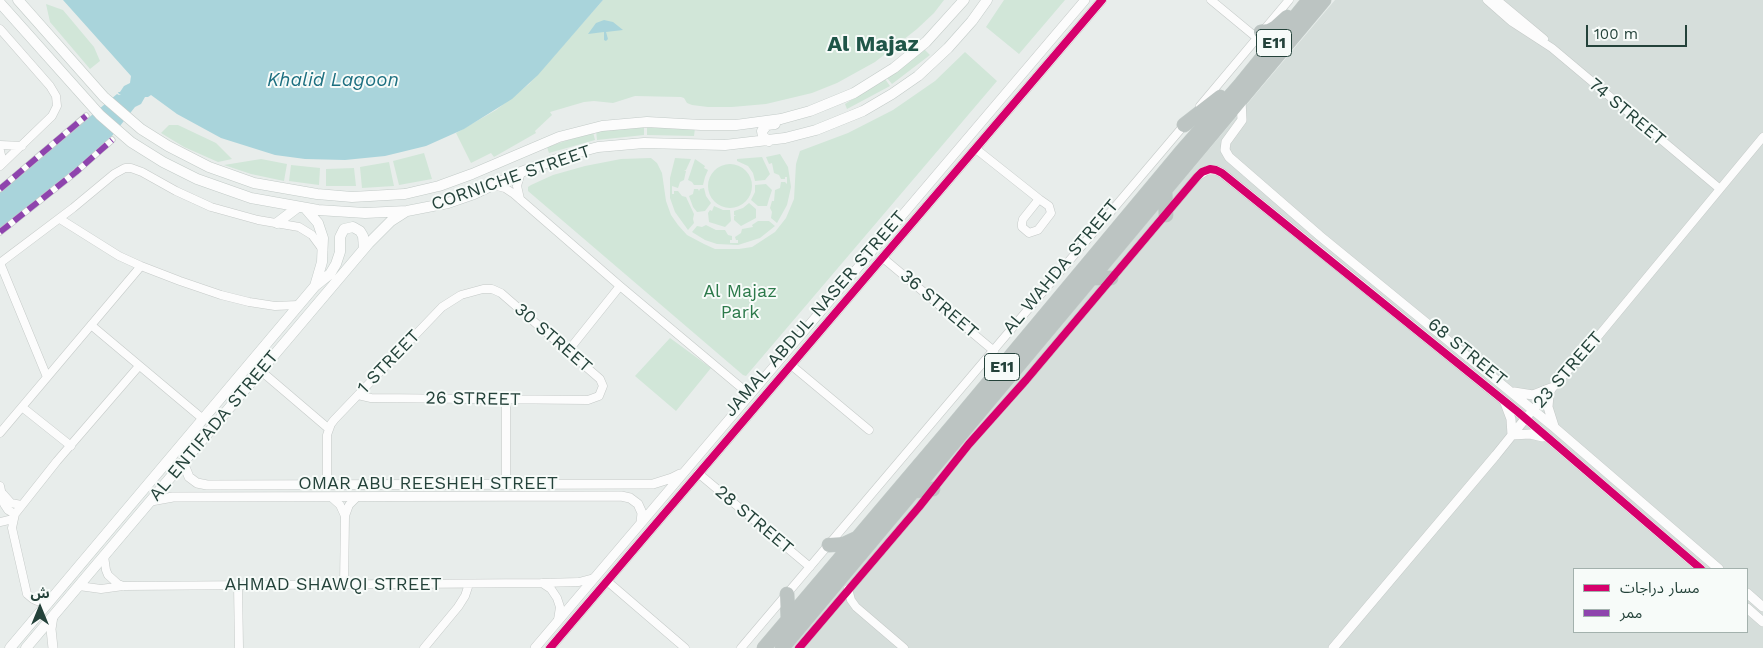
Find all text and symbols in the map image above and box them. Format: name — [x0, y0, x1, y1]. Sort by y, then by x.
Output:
scale bar — [1588, 15, 1689, 47]
text: 100 m — [1594, 25, 1638, 43]
road number: E11 — [1256, 29, 1292, 56]
district label: Al Majaz — [827, 32, 919, 58]
water label: Khalid Lagoon — [267, 69, 399, 91]
street label: 74 STREET — [1584, 74, 1670, 150]
street label: CORNICHE STREET — [428, 141, 594, 215]
street label: AL WAHDA STREET — [998, 195, 1124, 339]
street label: JAMAL ABDUL NASER STREET — [720, 207, 910, 421]
street label: 36 STREET — [896, 265, 982, 343]
park label: Al Majaz Park — [703, 281, 777, 324]
street label: 30 STREET — [510, 299, 596, 377]
street label: 68 STREET — [1423, 313, 1511, 391]
street label: 1 STREET — [353, 325, 425, 399]
street label: 23 STREET — [1529, 327, 1607, 413]
street label: AL ENTIFADA STREET — [145, 346, 283, 506]
road number: E11 — [984, 354, 1020, 381]
street label: 26 STREET — [425, 387, 521, 411]
street label: OMAR ABU REESHEH STREET — [298, 473, 558, 495]
street label: 28 STREET — [711, 481, 797, 559]
legend — [1573, 568, 1748, 633]
street label: AHMAD SHAWQI STREET — [224, 574, 442, 596]
text: مسار دراجات — [1620, 579, 1700, 597]
north arrow — [15, 583, 65, 633]
text: ش — [30, 585, 50, 601]
text: ممر — [1620, 604, 1643, 622]

